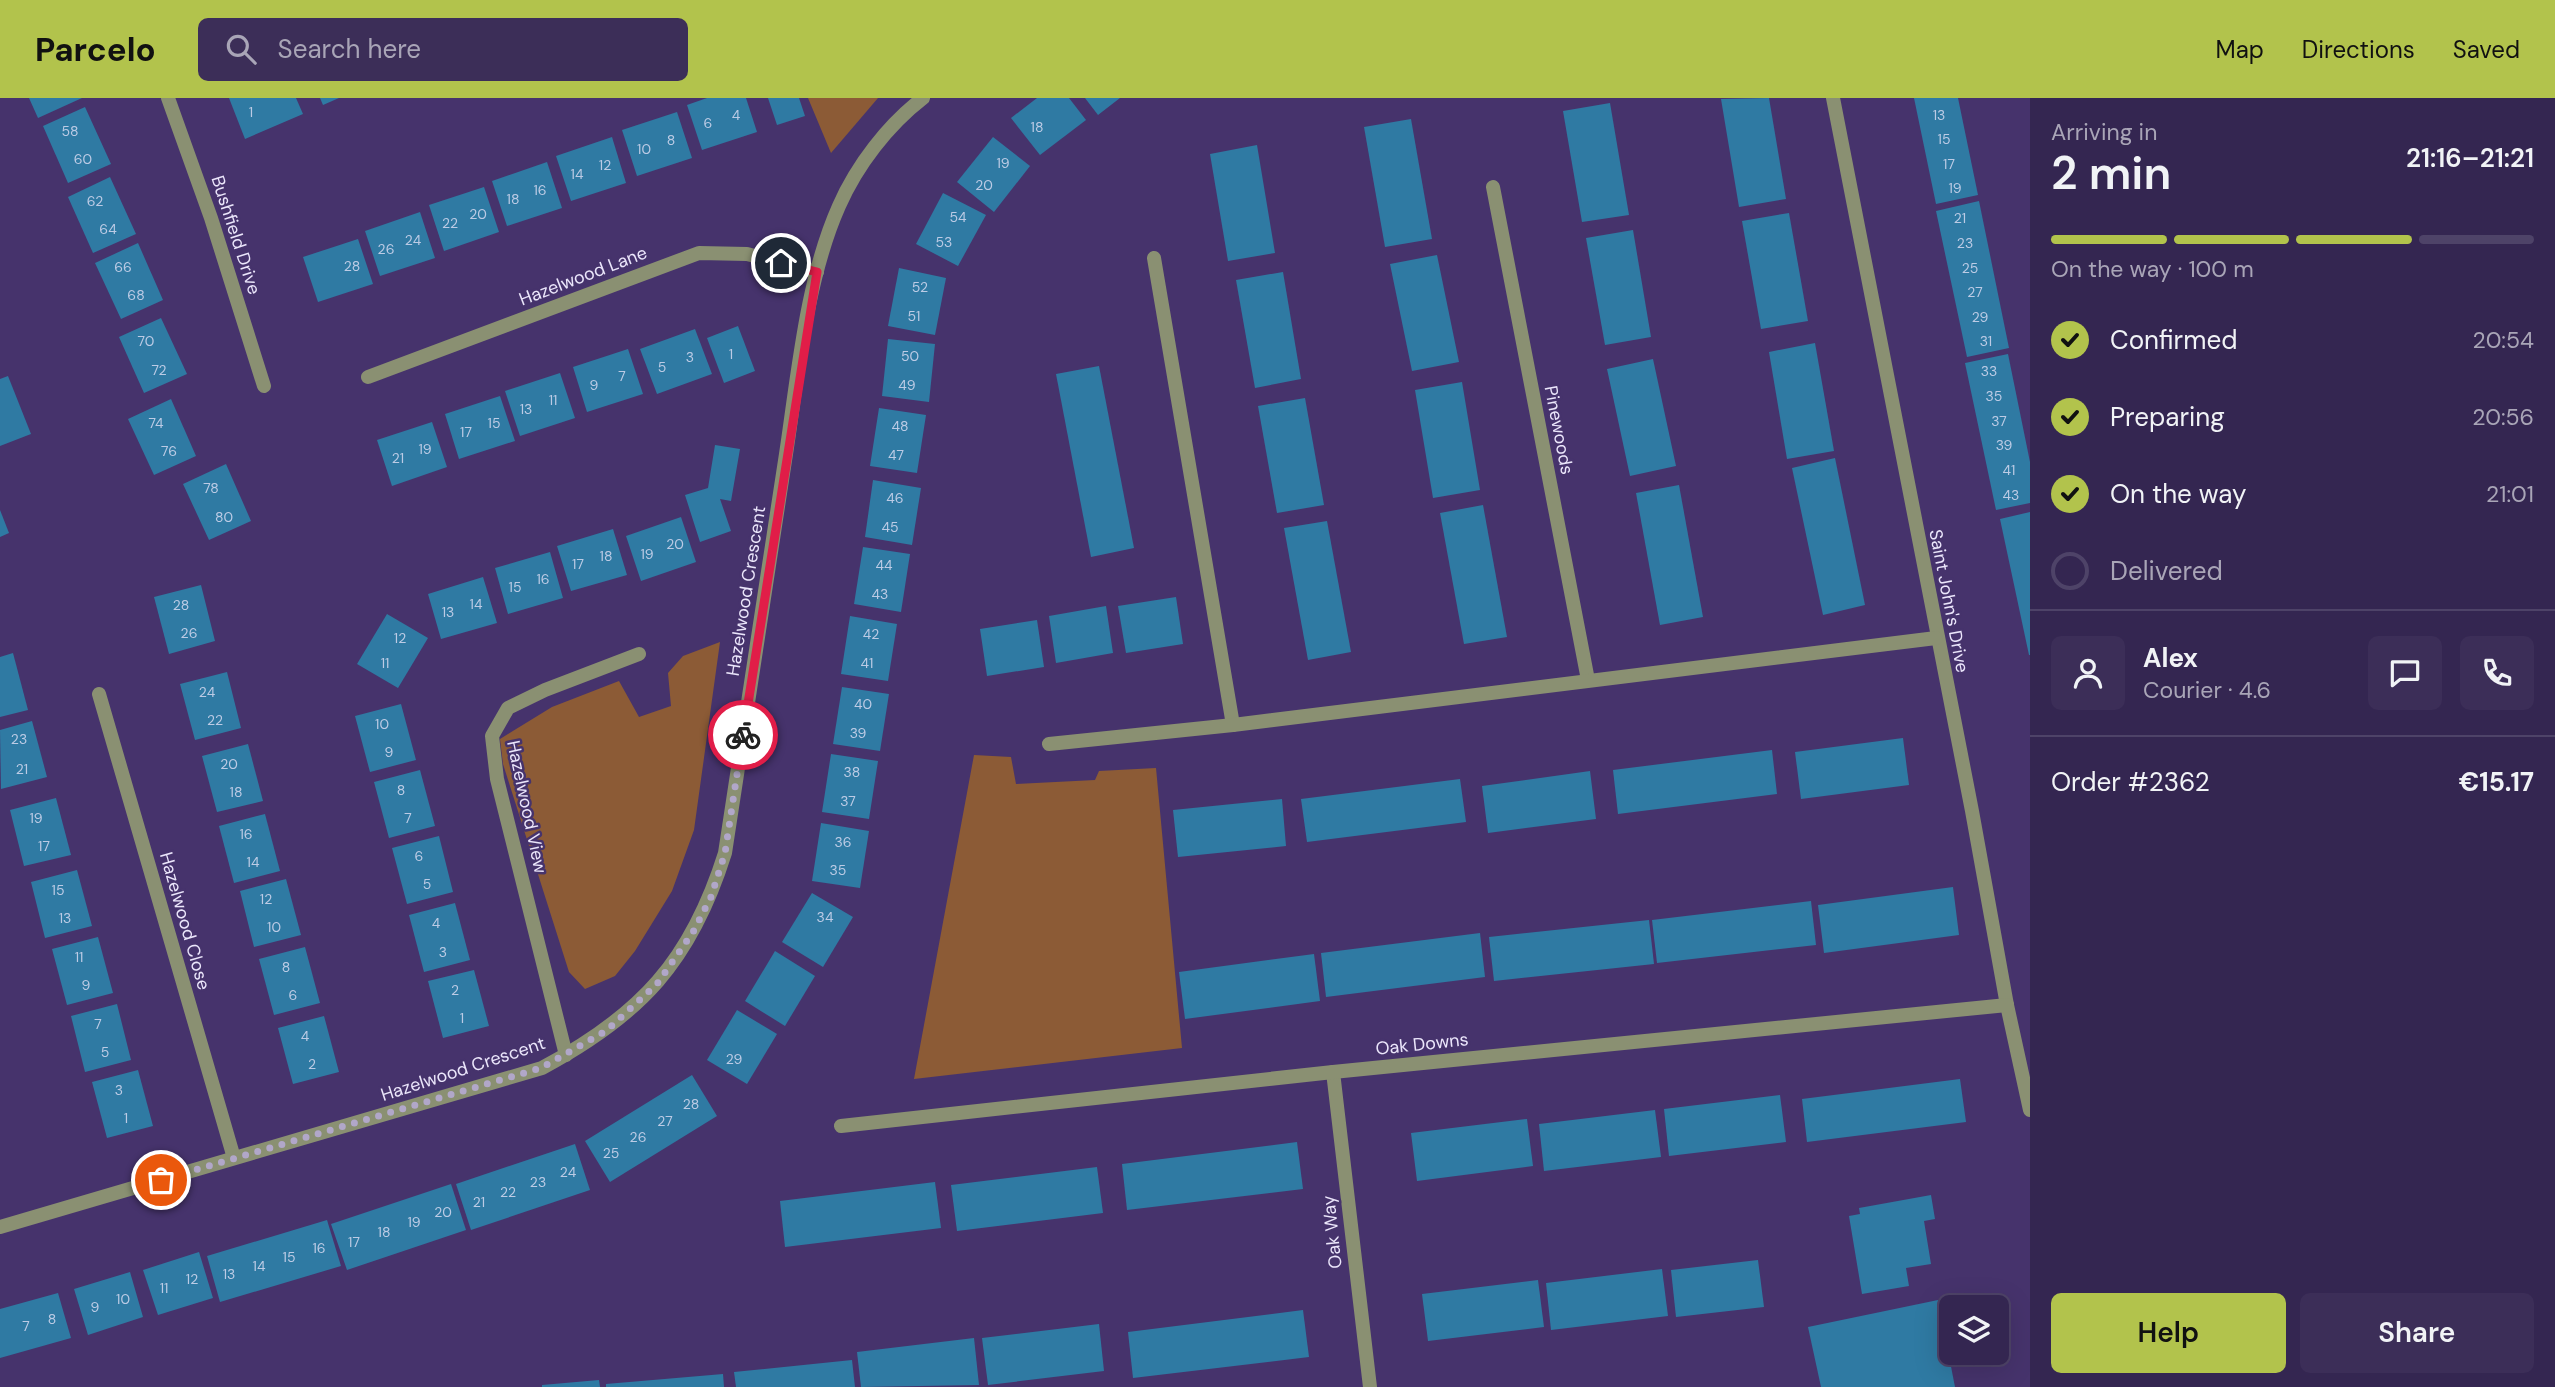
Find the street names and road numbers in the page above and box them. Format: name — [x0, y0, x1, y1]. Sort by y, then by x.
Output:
street label: Bushfield Drive — [205, 173, 267, 297]
street label: Hazelwood Lane — [516, 241, 650, 311]
street label: Pinewoods — [1539, 384, 1579, 476]
street label: Hazelwood Crescent — [721, 504, 771, 678]
street label: Saint John's Drive — [1923, 527, 1975, 675]
street label: Hazelwood View — [501, 738, 553, 876]
street label: Hazelwood Close — [154, 849, 216, 993]
street label: Oak Downs — [1374, 1027, 1470, 1061]
street label: Hazelwood Crescent — [378, 1031, 548, 1107]
street label: Oak Way — [1316, 1194, 1348, 1270]

